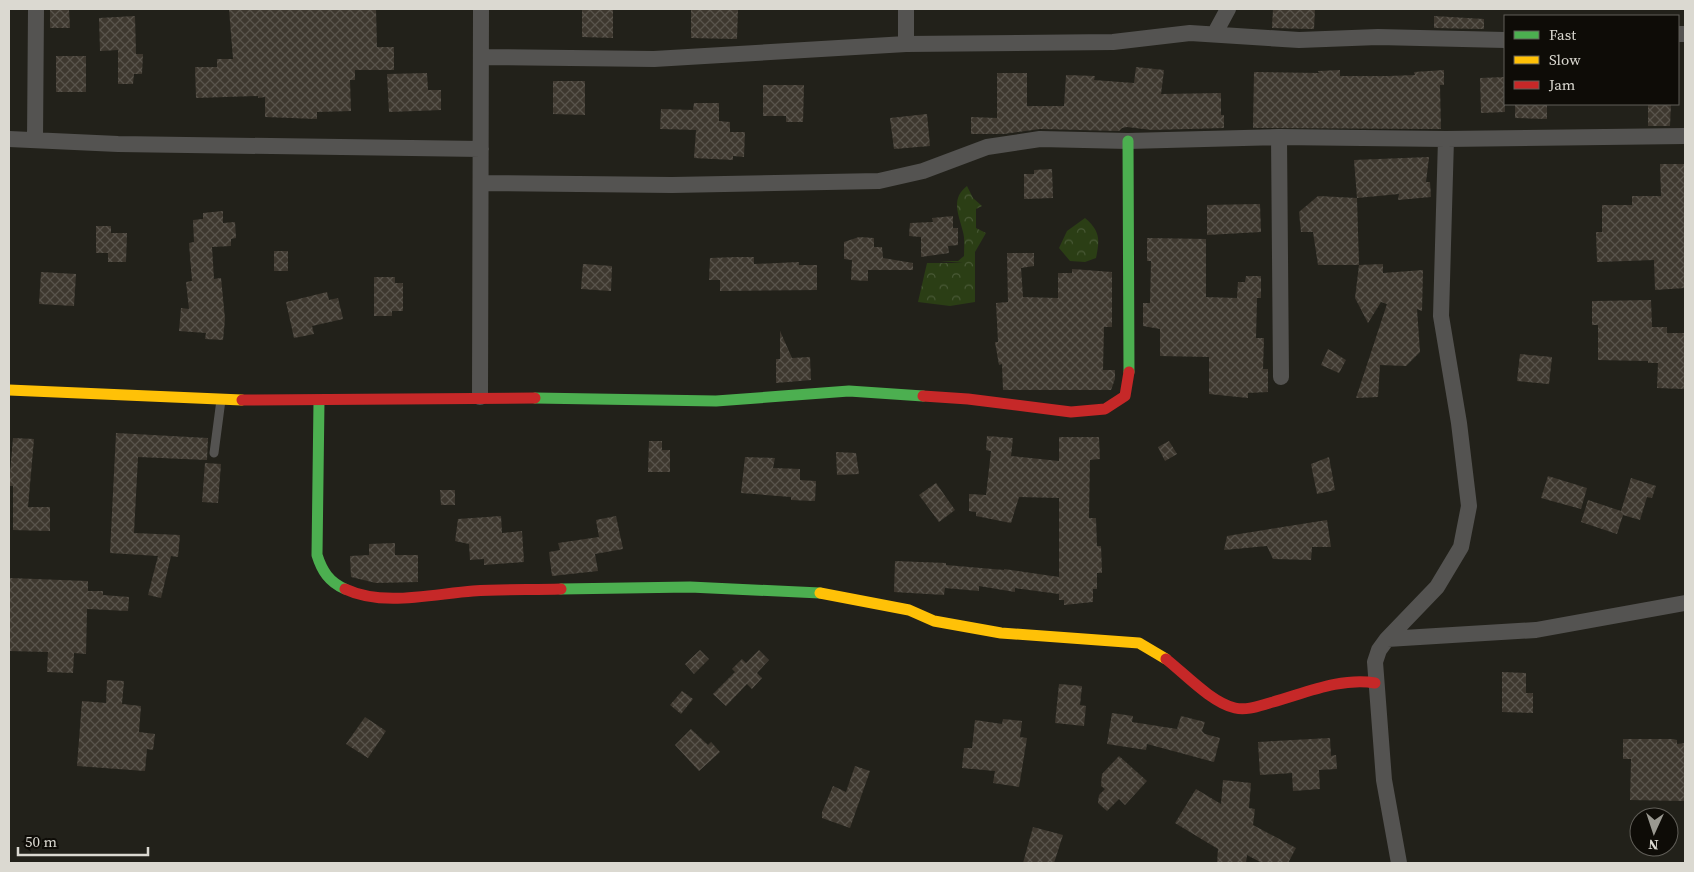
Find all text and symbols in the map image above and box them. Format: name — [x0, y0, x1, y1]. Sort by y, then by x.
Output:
legend — [1504, 15, 1679, 105]
text: Fast — [1549, 24, 1576, 45]
text: Slow — [1549, 49, 1581, 70]
text: Jam — [1548, 74, 1576, 95]
north arrow — [1629, 807, 1679, 857]
scale bar — [18, 824, 148, 856]
text: 50 m — [25, 831, 57, 852]
text: N — [1648, 835, 1659, 855]

